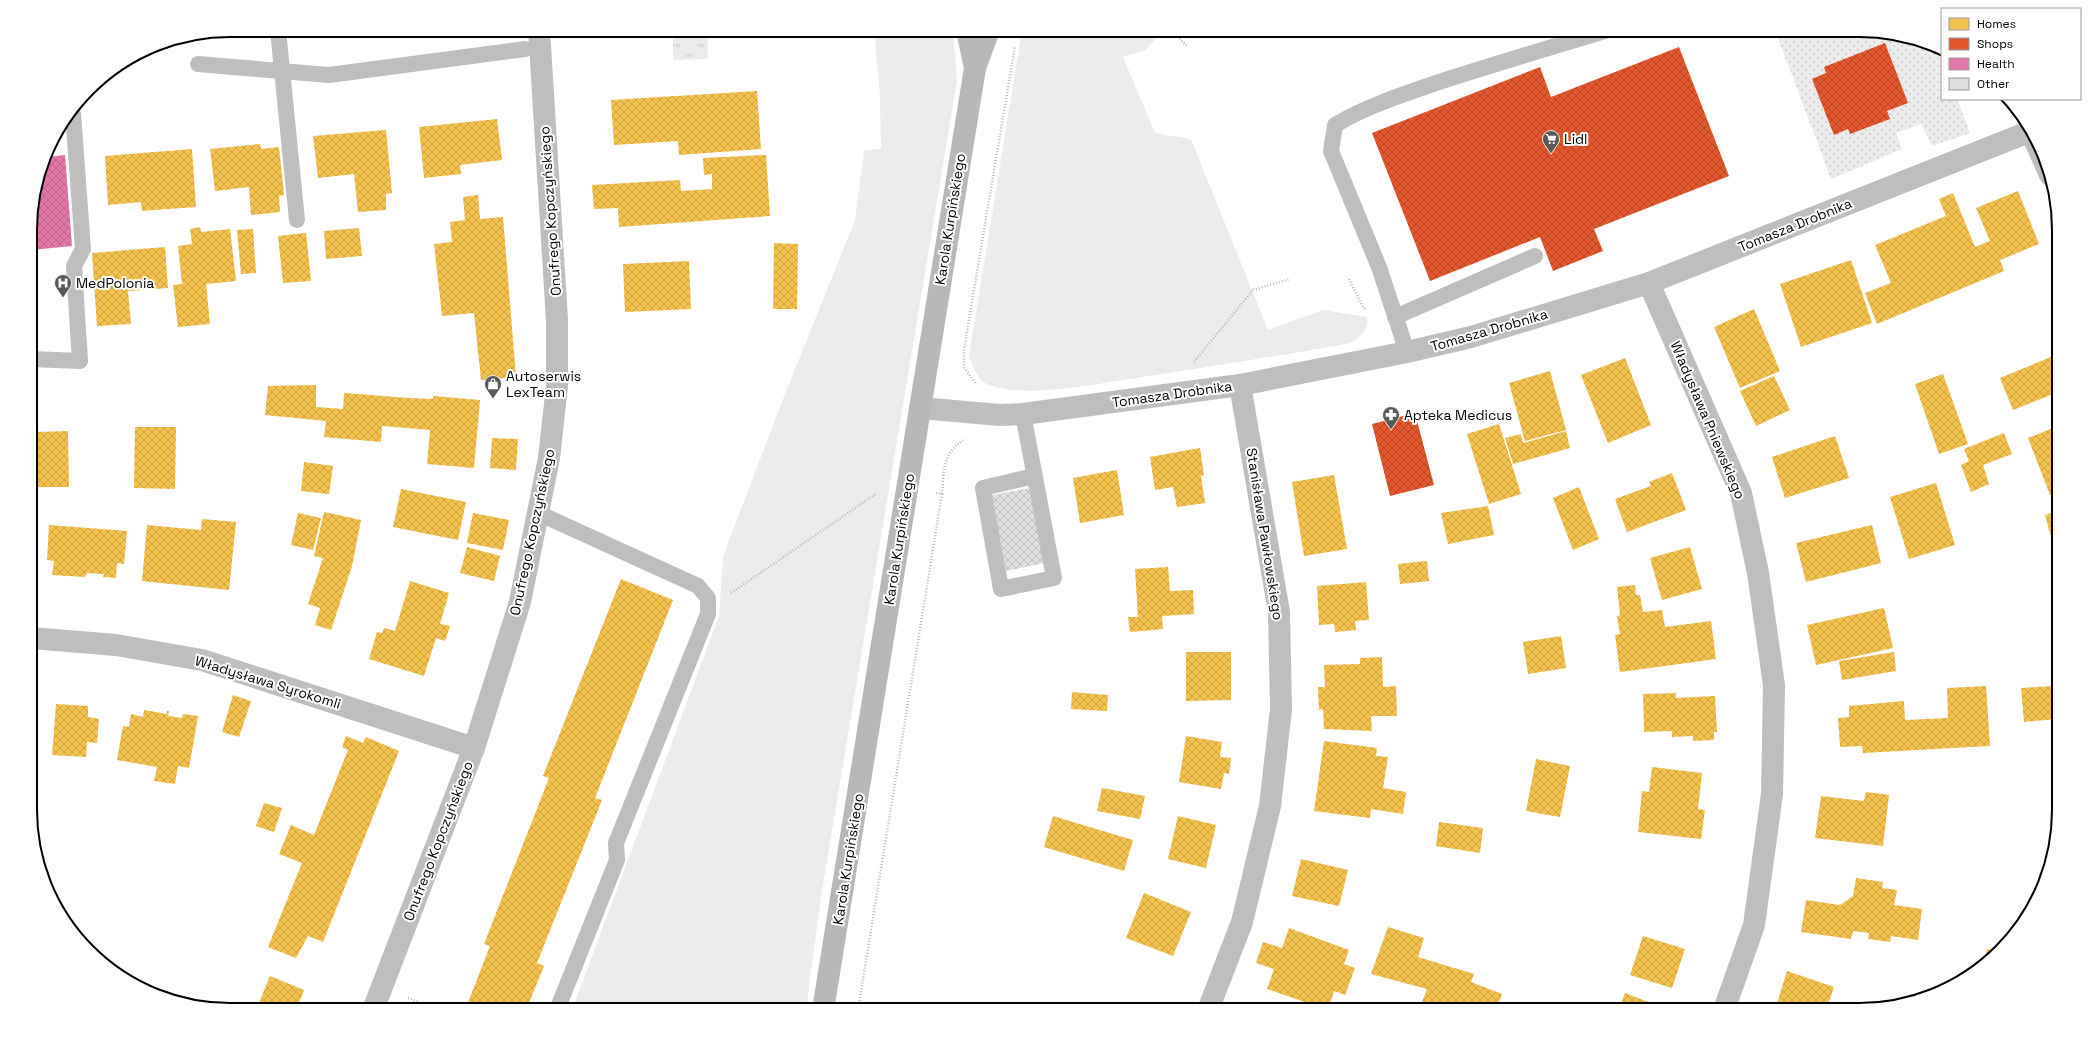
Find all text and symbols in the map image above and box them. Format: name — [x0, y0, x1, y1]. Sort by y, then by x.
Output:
legend — [1941, 8, 2081, 100]
text: Homes — [1977, 16, 2016, 32]
text: Shops — [1977, 36, 2013, 52]
text: Health — [1977, 56, 2015, 72]
text: Other — [1977, 76, 2010, 92]
street label: Onufrego Kopczyńskiego — [535, 126, 565, 296]
supermarket icon: Lidl — [1541, 129, 1561, 154]
place label: Lidl — [1564, 130, 1588, 148]
street label: Karola Kurpińskiego — [931, 152, 969, 286]
street label: Tomasza Drobnika — [1735, 194, 1855, 256]
hospital icon: MedPolonia — [53, 273, 73, 298]
place label: MedPolonia — [76, 274, 154, 292]
street label: Tomasza Drobnika — [1428, 305, 1550, 355]
street label: Władysława Pniewskiego — [1667, 338, 1749, 502]
place label: Autoserwis LexTeam — [506, 367, 581, 401]
shop icon: Autoserwis LexTeam — [483, 374, 503, 399]
street label: Tomasza Drobnika — [1111, 377, 1233, 411]
pharmacy icon: Apteka Medicus — [1381, 405, 1401, 430]
place label: Apteka Medicus — [1404, 406, 1512, 424]
street label: Stanisława Pawłowskiego — [1242, 446, 1288, 622]
street label: Onufrego Kopczyńskiego — [506, 447, 558, 617]
street label: Karola Kurpińskiego — [880, 472, 918, 606]
street label: Władysława Syrokomli — [193, 651, 343, 713]
street label: Onufrego Kopczyńskiego — [399, 758, 477, 924]
street label: Karola Kurpińskiego — [829, 792, 867, 926]

